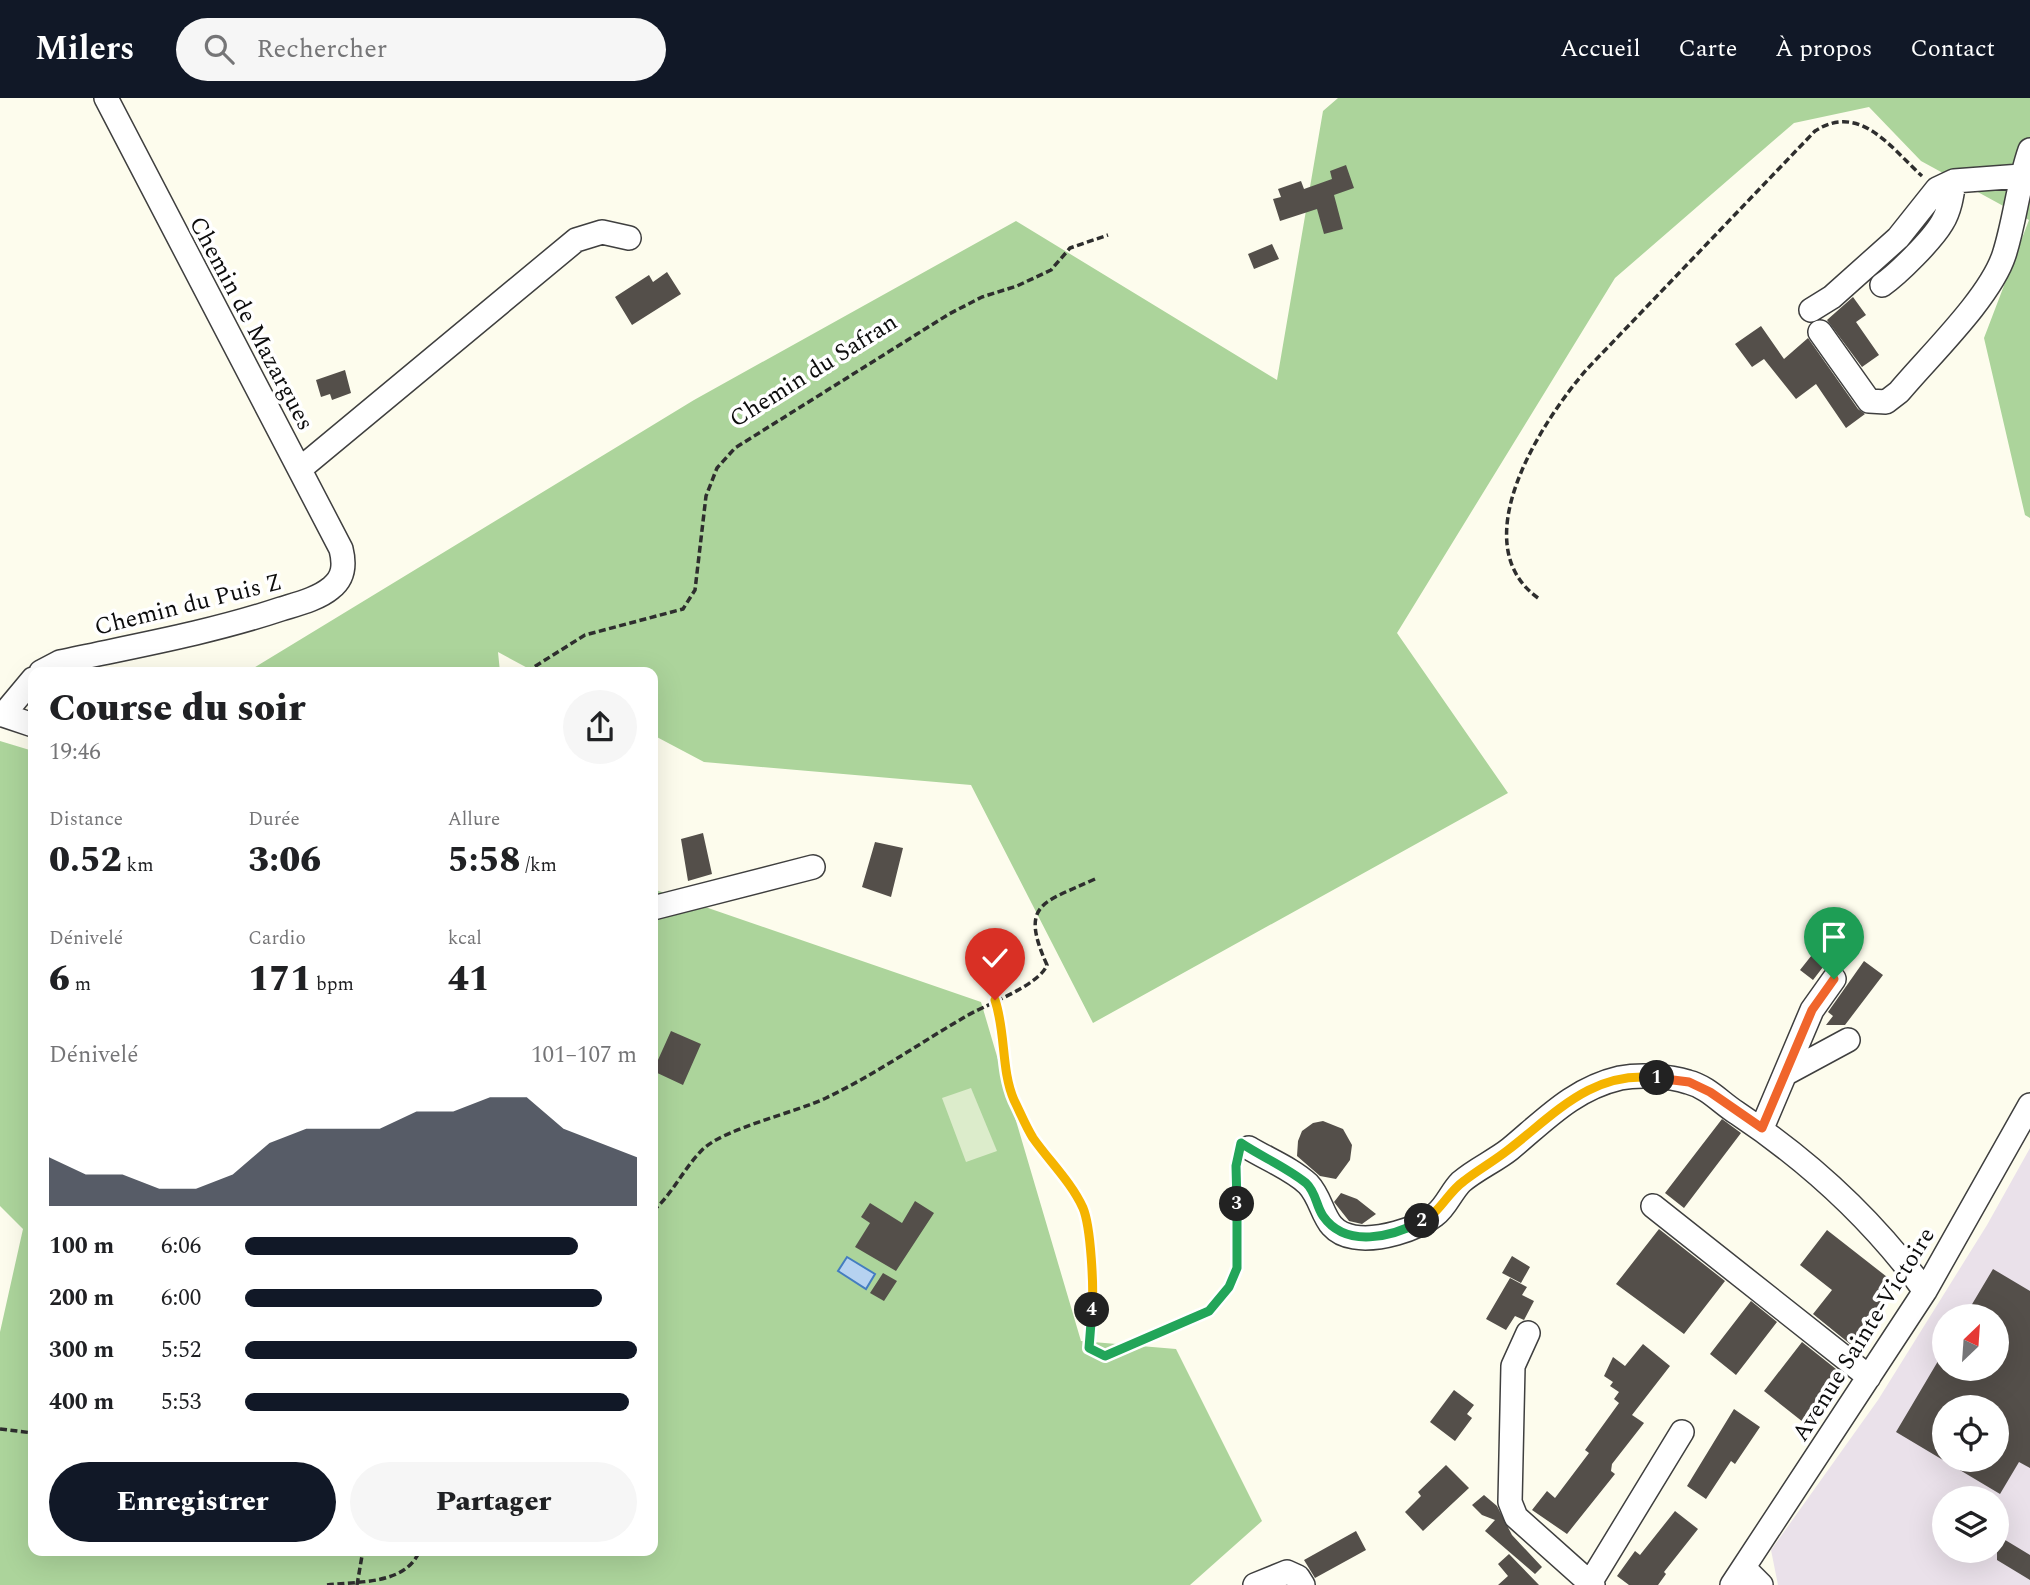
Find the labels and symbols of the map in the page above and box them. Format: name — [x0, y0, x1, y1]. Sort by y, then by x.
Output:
street label: Chemin de Mazargues — [179, 210, 323, 437]
street label: Chemin du Safran — [722, 305, 905, 437]
street label: Chemin du Puis Z — [91, 564, 286, 646]
pin — [1804, 907, 1864, 979]
pin — [965, 928, 1025, 1000]
pin: 1 — [1640, 1060, 1674, 1096]
pin: 3 — [1220, 1186, 1254, 1222]
pin: 2 — [1404, 1204, 1440, 1238]
street label: Avenue Sainte-Victoire — [1783, 1220, 1945, 1449]
pin: 4 — [1074, 1292, 1110, 1328]
north arrow — [1932, 1304, 2009, 1381]

